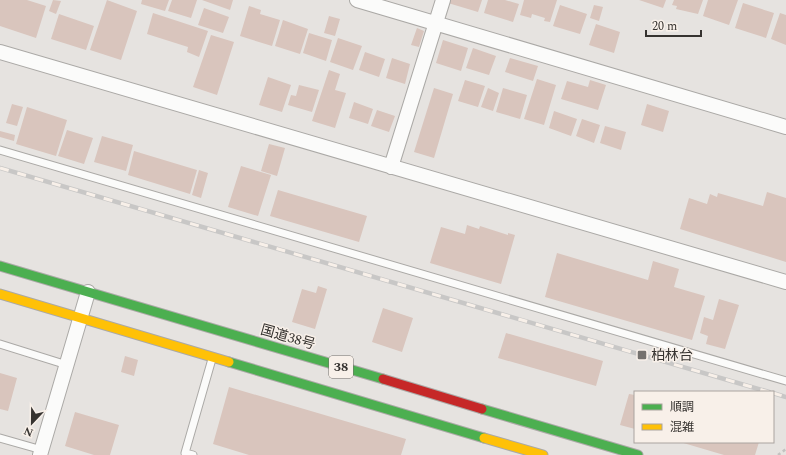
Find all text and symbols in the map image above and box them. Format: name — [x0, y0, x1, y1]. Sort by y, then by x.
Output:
scale bar — [646, 12, 701, 38]
text: 20 m — [652, 17, 677, 36]
street label: 国道38号 — [258, 319, 318, 355]
place label: 柏林台 — [651, 345, 693, 366]
marker: 柏林台 — [636, 349, 648, 361]
road number: 38 — [329, 356, 353, 378]
legend — [634, 391, 774, 443]
text: 順調 — [670, 398, 694, 417]
north arrow — [12, 403, 52, 443]
text: 混雑 — [670, 418, 694, 437]
text: N — [21, 422, 36, 441]

